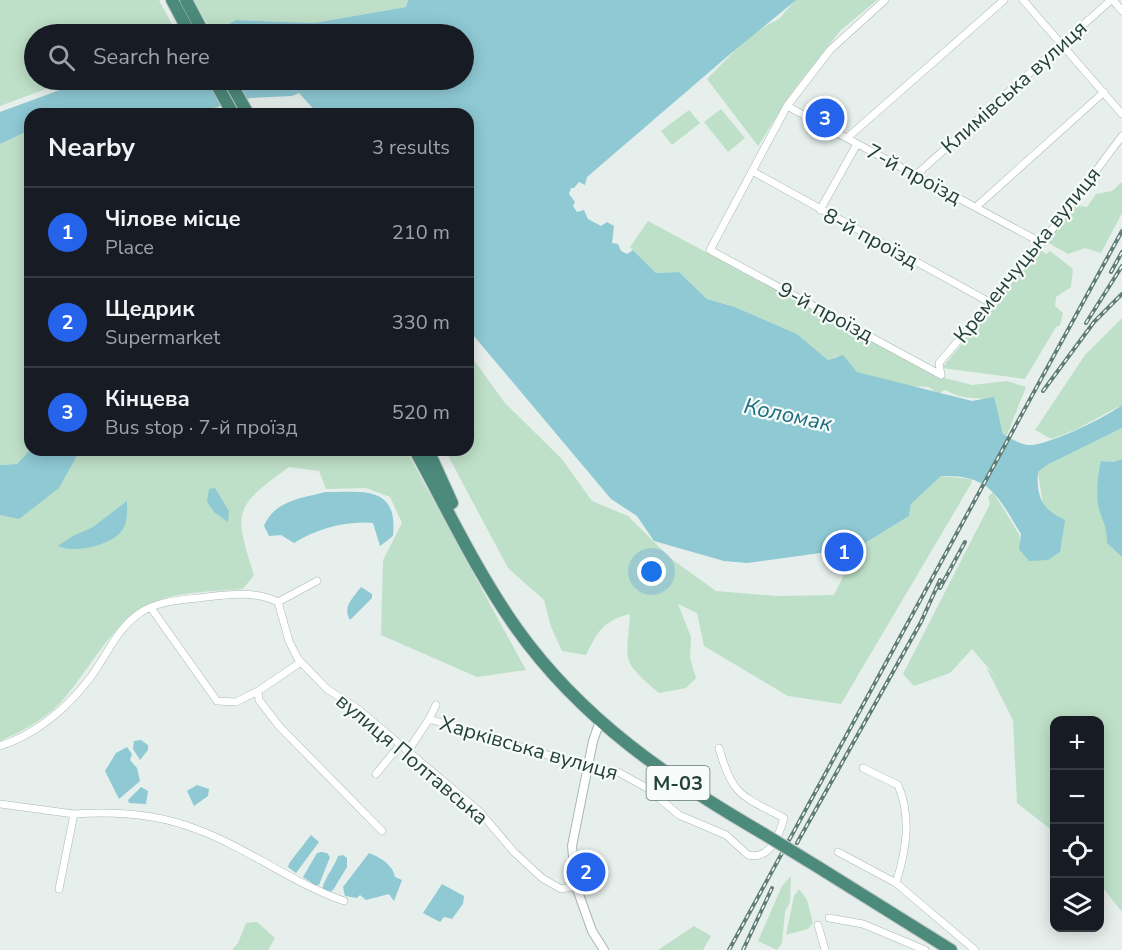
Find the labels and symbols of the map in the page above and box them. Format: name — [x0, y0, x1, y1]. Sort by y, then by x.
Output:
street label: Климівська вулиця — [935, 14, 1093, 160]
pin: 3 — [806, 96, 844, 140]
street label: 7-й проїзд — [862, 137, 966, 211]
street label: Кременчуцька вулиця — [947, 161, 1107, 349]
street label: 8-й проїзд — [819, 201, 923, 275]
street label: 9-й проїзд — [774, 275, 878, 349]
water label: Коломак — [741, 391, 835, 439]
pin: 1 — [824, 530, 864, 574]
your location — [637, 557, 666, 586]
street label: вулиця Полтавська — [330, 687, 494, 831]
street label: Харківська вулиця — [437, 709, 621, 787]
road number: М-03 — [646, 766, 710, 800]
pin: 2 — [566, 850, 606, 894]

